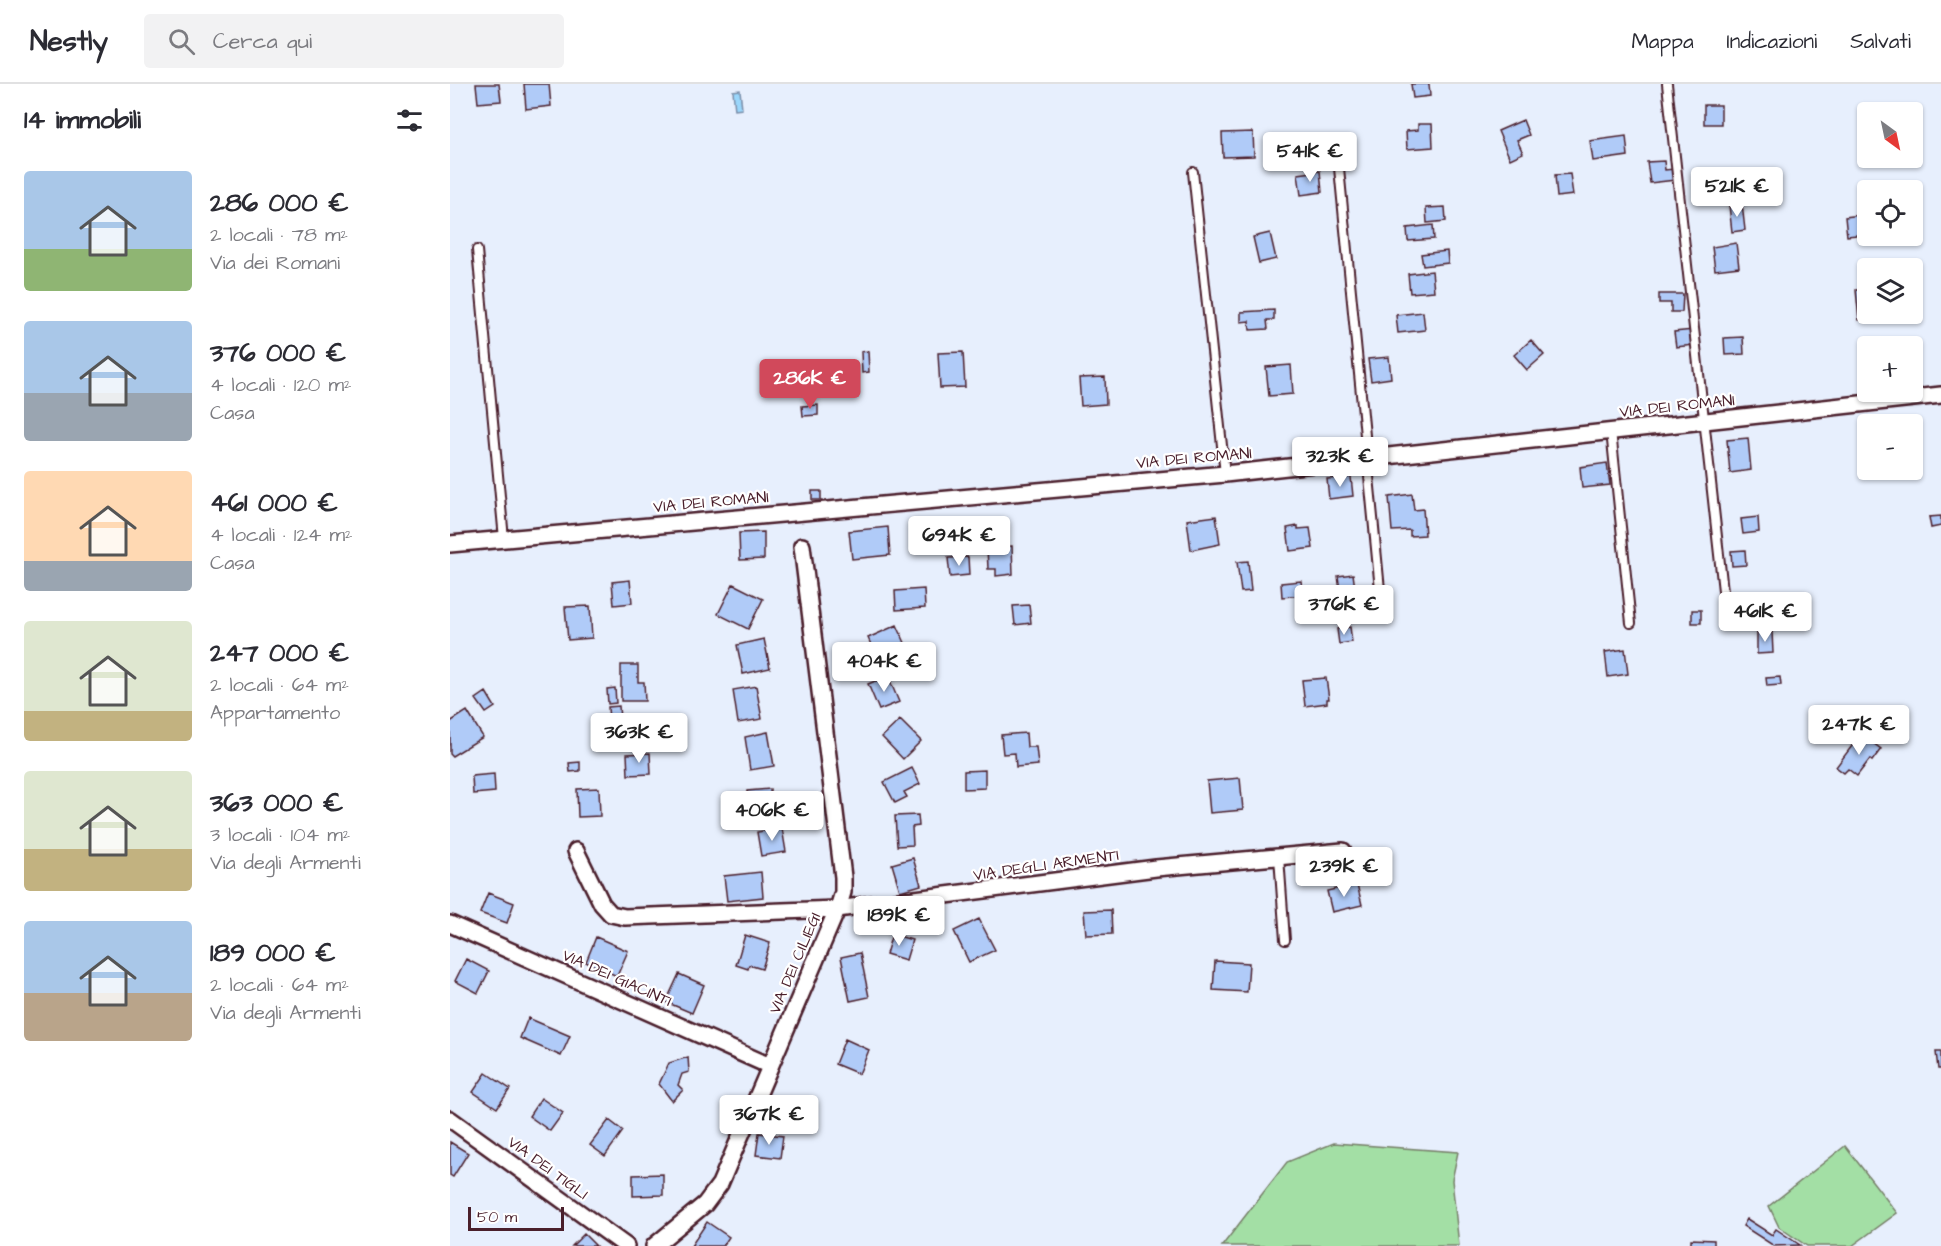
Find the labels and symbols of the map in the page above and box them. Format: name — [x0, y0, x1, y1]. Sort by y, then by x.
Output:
north arrow — [1857, 102, 1923, 168]
pin: 541K € — [1261, 132, 1359, 183]
pin: 521K € — [1688, 167, 1786, 218]
pin: 286K € — [761, 359, 859, 410]
street label: VIA DEI ROMANI — [1618, 389, 1736, 423]
pin: 323K € — [1291, 437, 1389, 488]
street label: VIA DEI ROMANI — [1135, 442, 1253, 474]
street label: VIA DEI ROMANI — [652, 486, 770, 518]
pin: 694K € — [910, 516, 1008, 567]
pin: 376K € — [1295, 585, 1393, 636]
pin: 461K € — [1716, 592, 1814, 643]
pin: 404K € — [835, 642, 933, 693]
pin: 247K € — [1810, 705, 1908, 756]
pin: 363K € — [590, 713, 688, 764]
pin: 406K € — [723, 791, 821, 842]
street label: VIA DEGLI ARMENTI — [972, 844, 1120, 886]
pin: 239K € — [1295, 847, 1393, 898]
pin: 189K € — [850, 896, 948, 947]
street label: VIA DEI CILIEGI — [764, 909, 826, 1017]
street label: VIA DEI GIACINTI — [559, 944, 675, 1012]
pin: 367K € — [720, 1095, 818, 1146]
street label: VIA DEI TIGLI — [503, 1131, 593, 1205]
scale bar — [468, 1204, 564, 1232]

